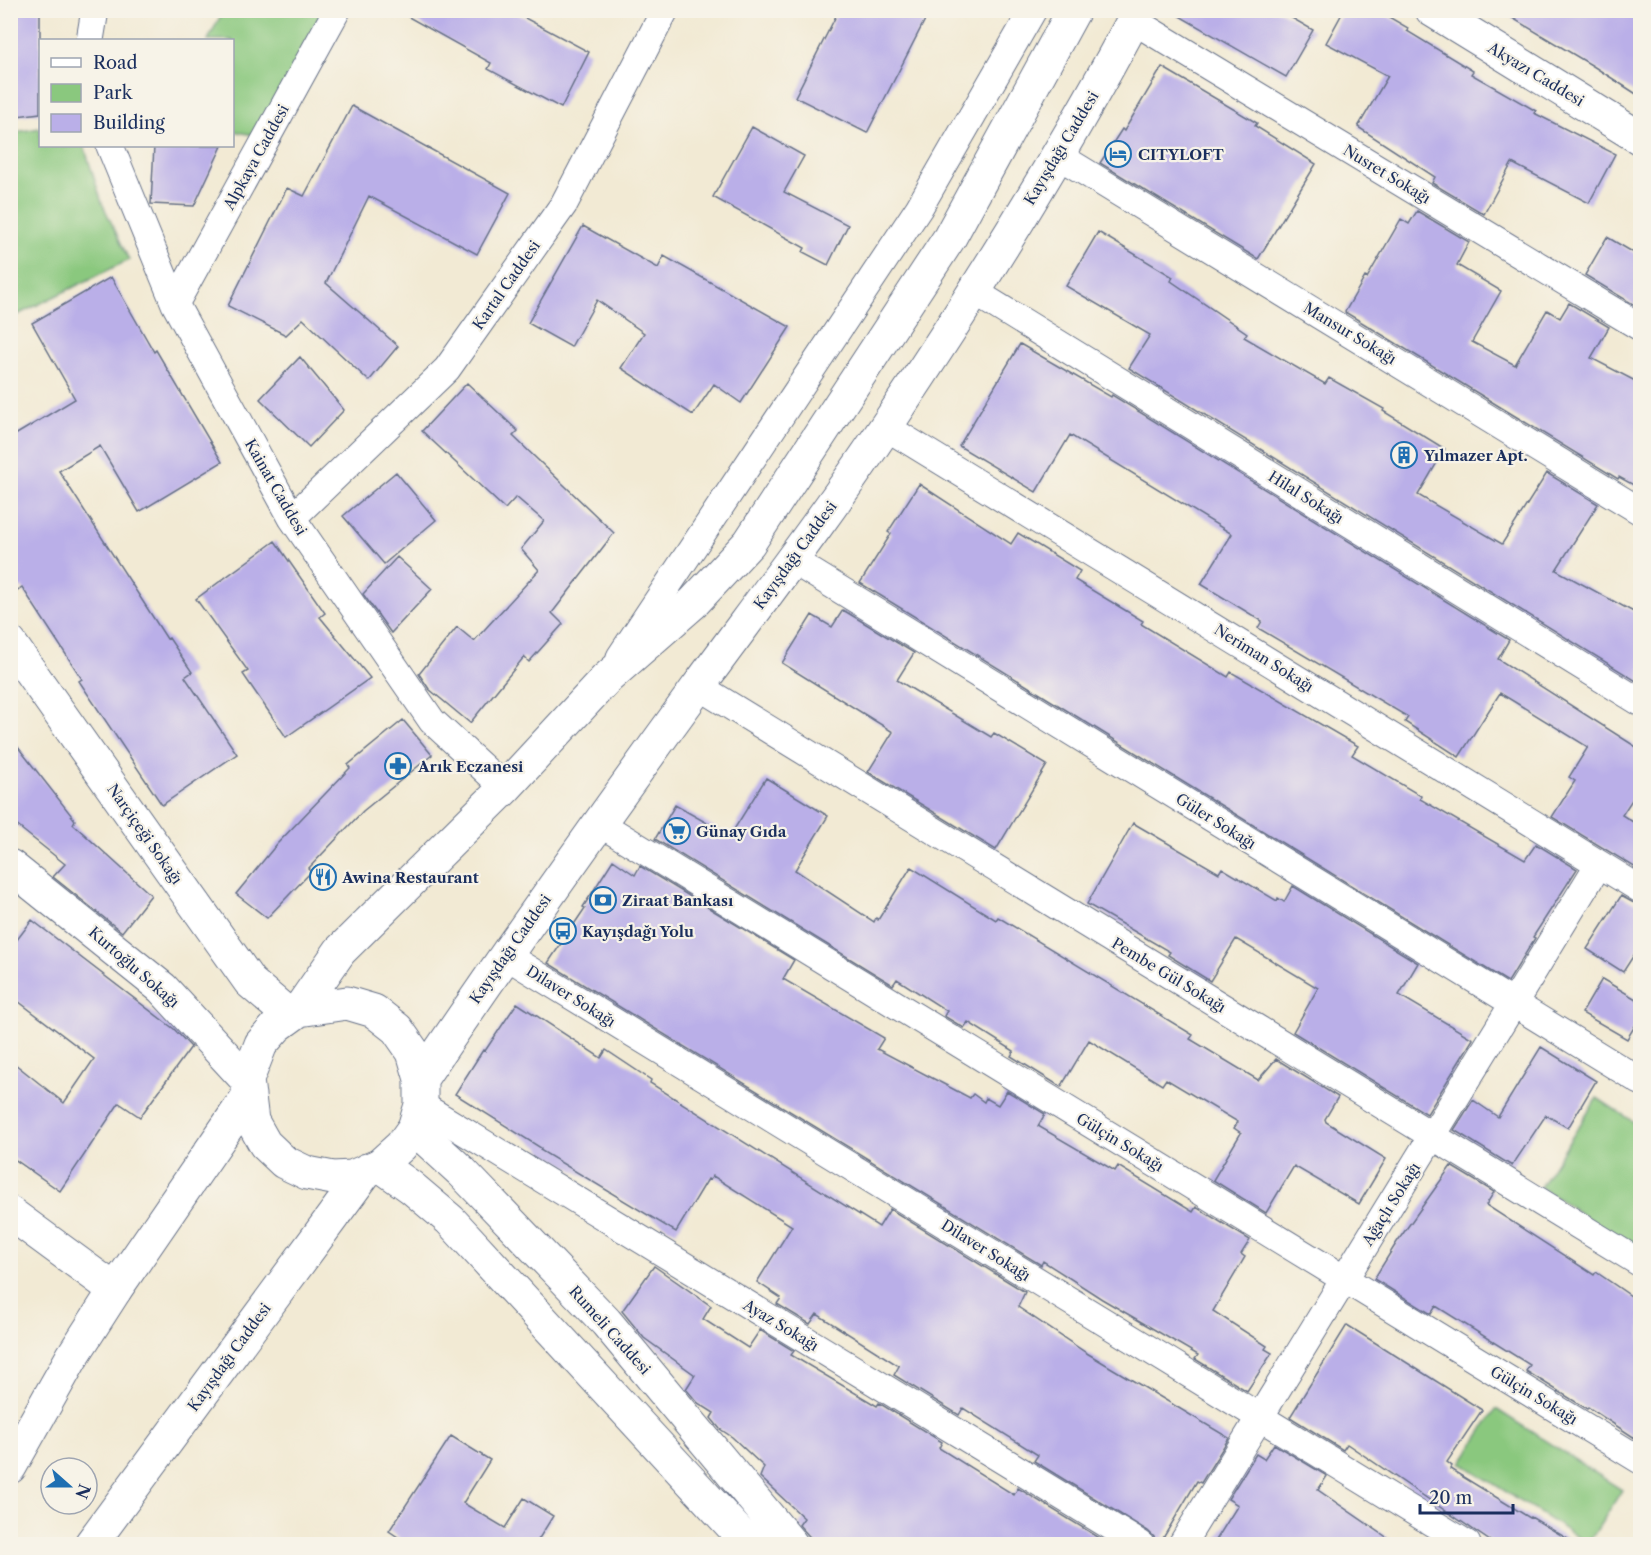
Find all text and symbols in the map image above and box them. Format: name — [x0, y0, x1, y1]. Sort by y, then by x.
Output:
street label: Akyazı Caddesi — [1484, 37, 1588, 110]
legend — [39, 39, 234, 147]
text: Road — [93, 52, 138, 74]
text: Park — [93, 82, 134, 104]
street label: Kayışdağı Caddesi — [1020, 87, 1103, 208]
street label: Alpkaya Caddesi — [219, 101, 293, 214]
text: Building — [93, 112, 165, 134]
hotel icon: CITYLOFT — [1103, 139, 1133, 169]
street label: Nusret Sokağı — [1340, 141, 1434, 208]
place label: CITYLOFT — [1138, 145, 1224, 164]
street label: Kartal Caddesi — [468, 236, 544, 333]
street label: Mansur Sokağı — [1300, 298, 1400, 368]
street label: Kainat Caddesi — [241, 435, 311, 539]
building icon: Yılmazer Apt. — [1389, 440, 1419, 470]
place label: Yılmazer Apt. — [1423, 446, 1528, 465]
street label: Hilal Sokağı — [1265, 466, 1347, 528]
street label: Kayışdağı Caddesi — [749, 497, 841, 613]
street label: Neriman Sokağı — [1211, 620, 1317, 696]
pharmacy icon: Arık Eczanesi — [383, 751, 413, 781]
place label: Arık Eczanesi — [417, 757, 524, 776]
street label: Narçiçeği Sokağı — [103, 780, 187, 888]
street label: Güler Sokağı — [1172, 789, 1260, 853]
supermarket icon: Günay Gıda — [662, 816, 692, 846]
place label: Günay Gıda — [696, 822, 787, 841]
restaurant icon: Awina Restaurant — [308, 862, 338, 892]
place label: Awina Restaurant — [341, 868, 479, 887]
bank icon: Ziraat Bankası — [588, 885, 618, 915]
street label: Kayışdağı Caddesi — [465, 890, 555, 1007]
place label: Ziraat Bankası — [622, 891, 734, 910]
bus stop icon: Kayışdağı Yolu — [548, 916, 578, 946]
street label: Kurtoğlu Sokağı — [85, 922, 184, 1012]
place label: Kayışdağı Yolu — [582, 922, 694, 941]
street label: Pembe Gül Sokağı — [1109, 933, 1230, 1017]
street label: Dilaver Sokağı — [523, 961, 619, 1031]
street label: Gülçin Sokağı — [1073, 1109, 1167, 1176]
street label: Ağaçlı Sokağı — [1357, 1159, 1424, 1250]
street label: Dilaver Sokağı — [938, 1215, 1034, 1285]
street label: Rumeli Caddesi — [565, 1282, 655, 1379]
street label: Ayaz Sokağı — [739, 1295, 822, 1355]
street label: Kayışdağı Caddesi — [183, 1299, 275, 1415]
street label: Gülçin Sokağı — [1487, 1362, 1581, 1429]
north arrow — [39, 1456, 99, 1516]
scale bar — [1420, 1477, 1513, 1515]
text: N — [71, 1481, 95, 1502]
text: 20 m — [1429, 1487, 1473, 1509]

